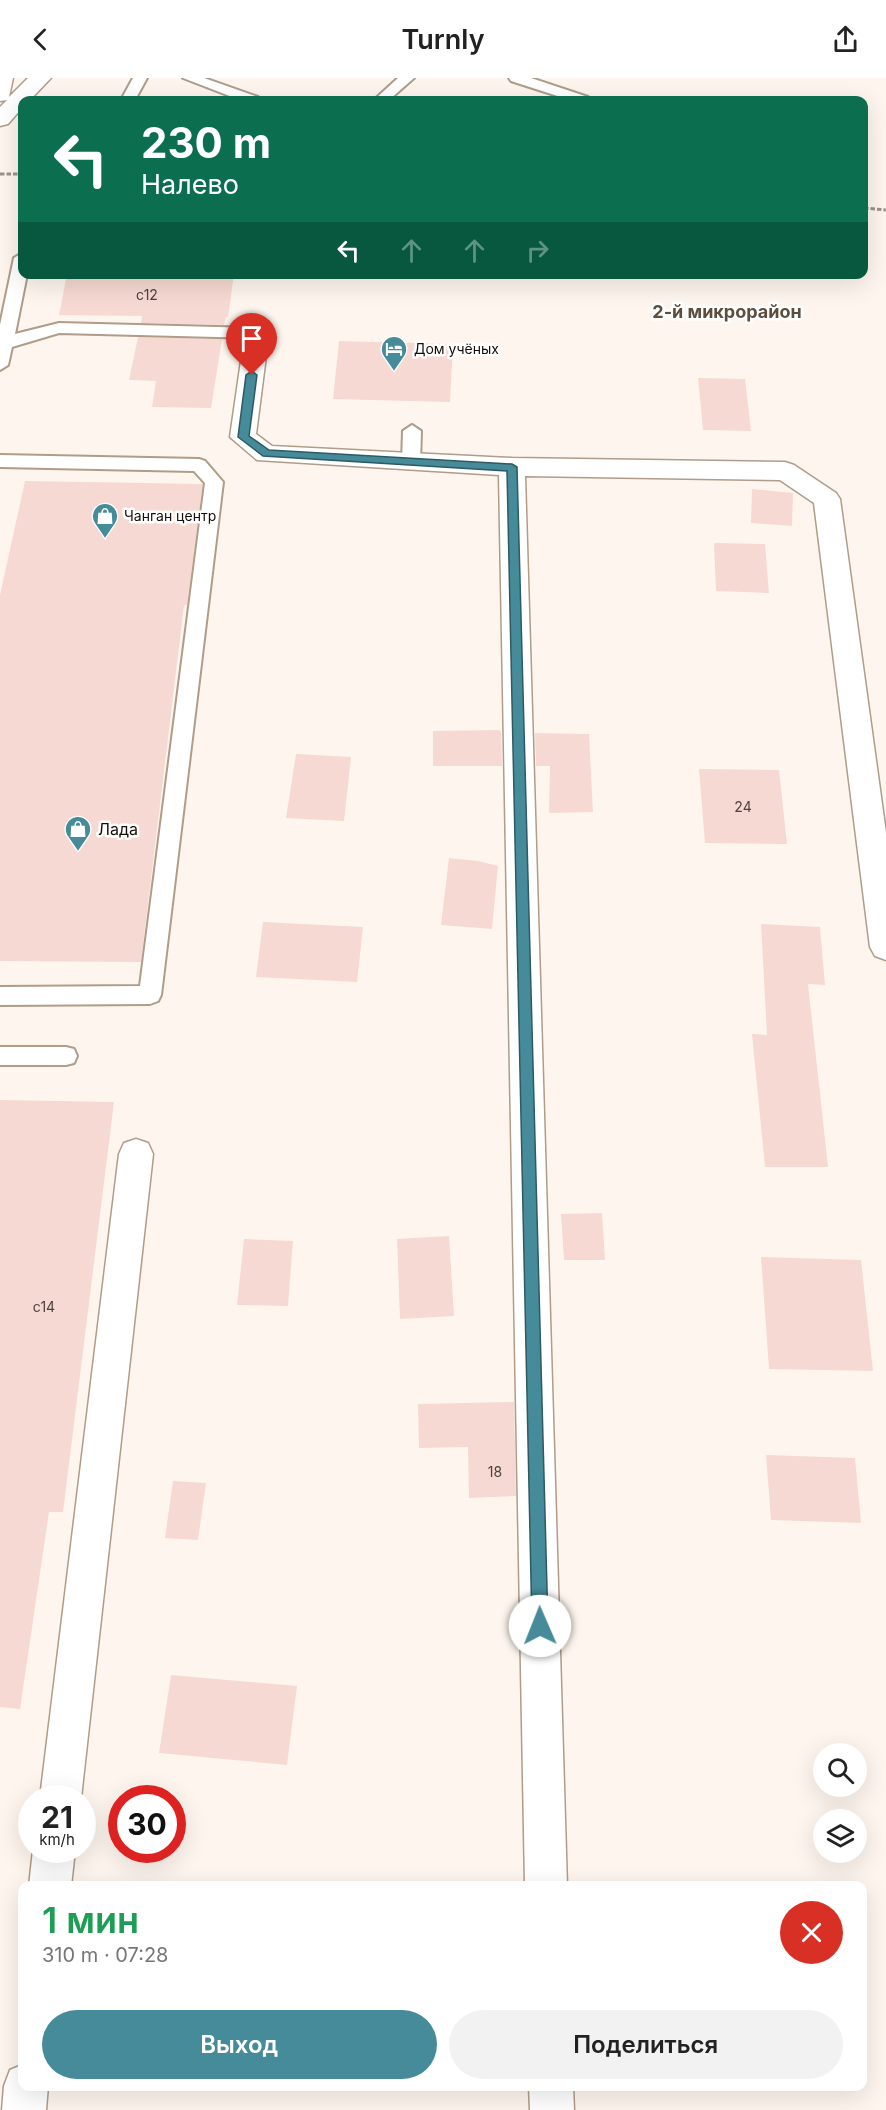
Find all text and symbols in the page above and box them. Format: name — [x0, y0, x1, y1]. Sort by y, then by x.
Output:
icon: back — [24, 23, 57, 56]
text: Turnly — [401, 23, 485, 56]
icon: share — [829, 23, 862, 56]
text: 230 m — [141, 117, 271, 168]
icon: left — [42, 120, 120, 198]
text: Налево — [141, 168, 239, 201]
icon: left — [332, 234, 365, 267]
icon: ahead — [395, 234, 428, 267]
icon: ahead — [458, 234, 491, 267]
icon: right — [521, 234, 554, 267]
house number: с12 — [136, 286, 158, 303]
district label: 2-й микрорайон — [652, 301, 802, 322]
pin — [226, 313, 277, 375]
icon: arrive — [235, 322, 268, 355]
hotel icon: Дом учёных — [379, 334, 409, 372]
place label: Дом учёных — [414, 340, 499, 357]
shop icon: Чанган центр — [90, 501, 120, 539]
place label: Чанган центр — [124, 507, 216, 524]
house number: 24 — [734, 798, 752, 815]
shop icon: Лада — [63, 814, 93, 852]
place label: Лада — [98, 819, 138, 839]
house number: с14 — [33, 1298, 55, 1315]
house number: 18 — [488, 1463, 502, 1480]
position arrow — [508, 1594, 572, 1658]
map controls — [813, 1743, 867, 1863]
button: search — [813, 1743, 867, 1797]
speed limit sign: 30 — [108, 1785, 186, 1863]
text: 21 — [41, 1799, 73, 1835]
button: layers — [813, 1809, 867, 1863]
text: km/h — [39, 1830, 75, 1849]
text: 1 мин — [42, 1898, 139, 1942]
button: close — [780, 1901, 843, 1964]
text: 310 m · 07:28 — [42, 1943, 168, 1967]
button: Выход — [42, 2010, 437, 2079]
button: Поделиться — [449, 2010, 843, 2079]

